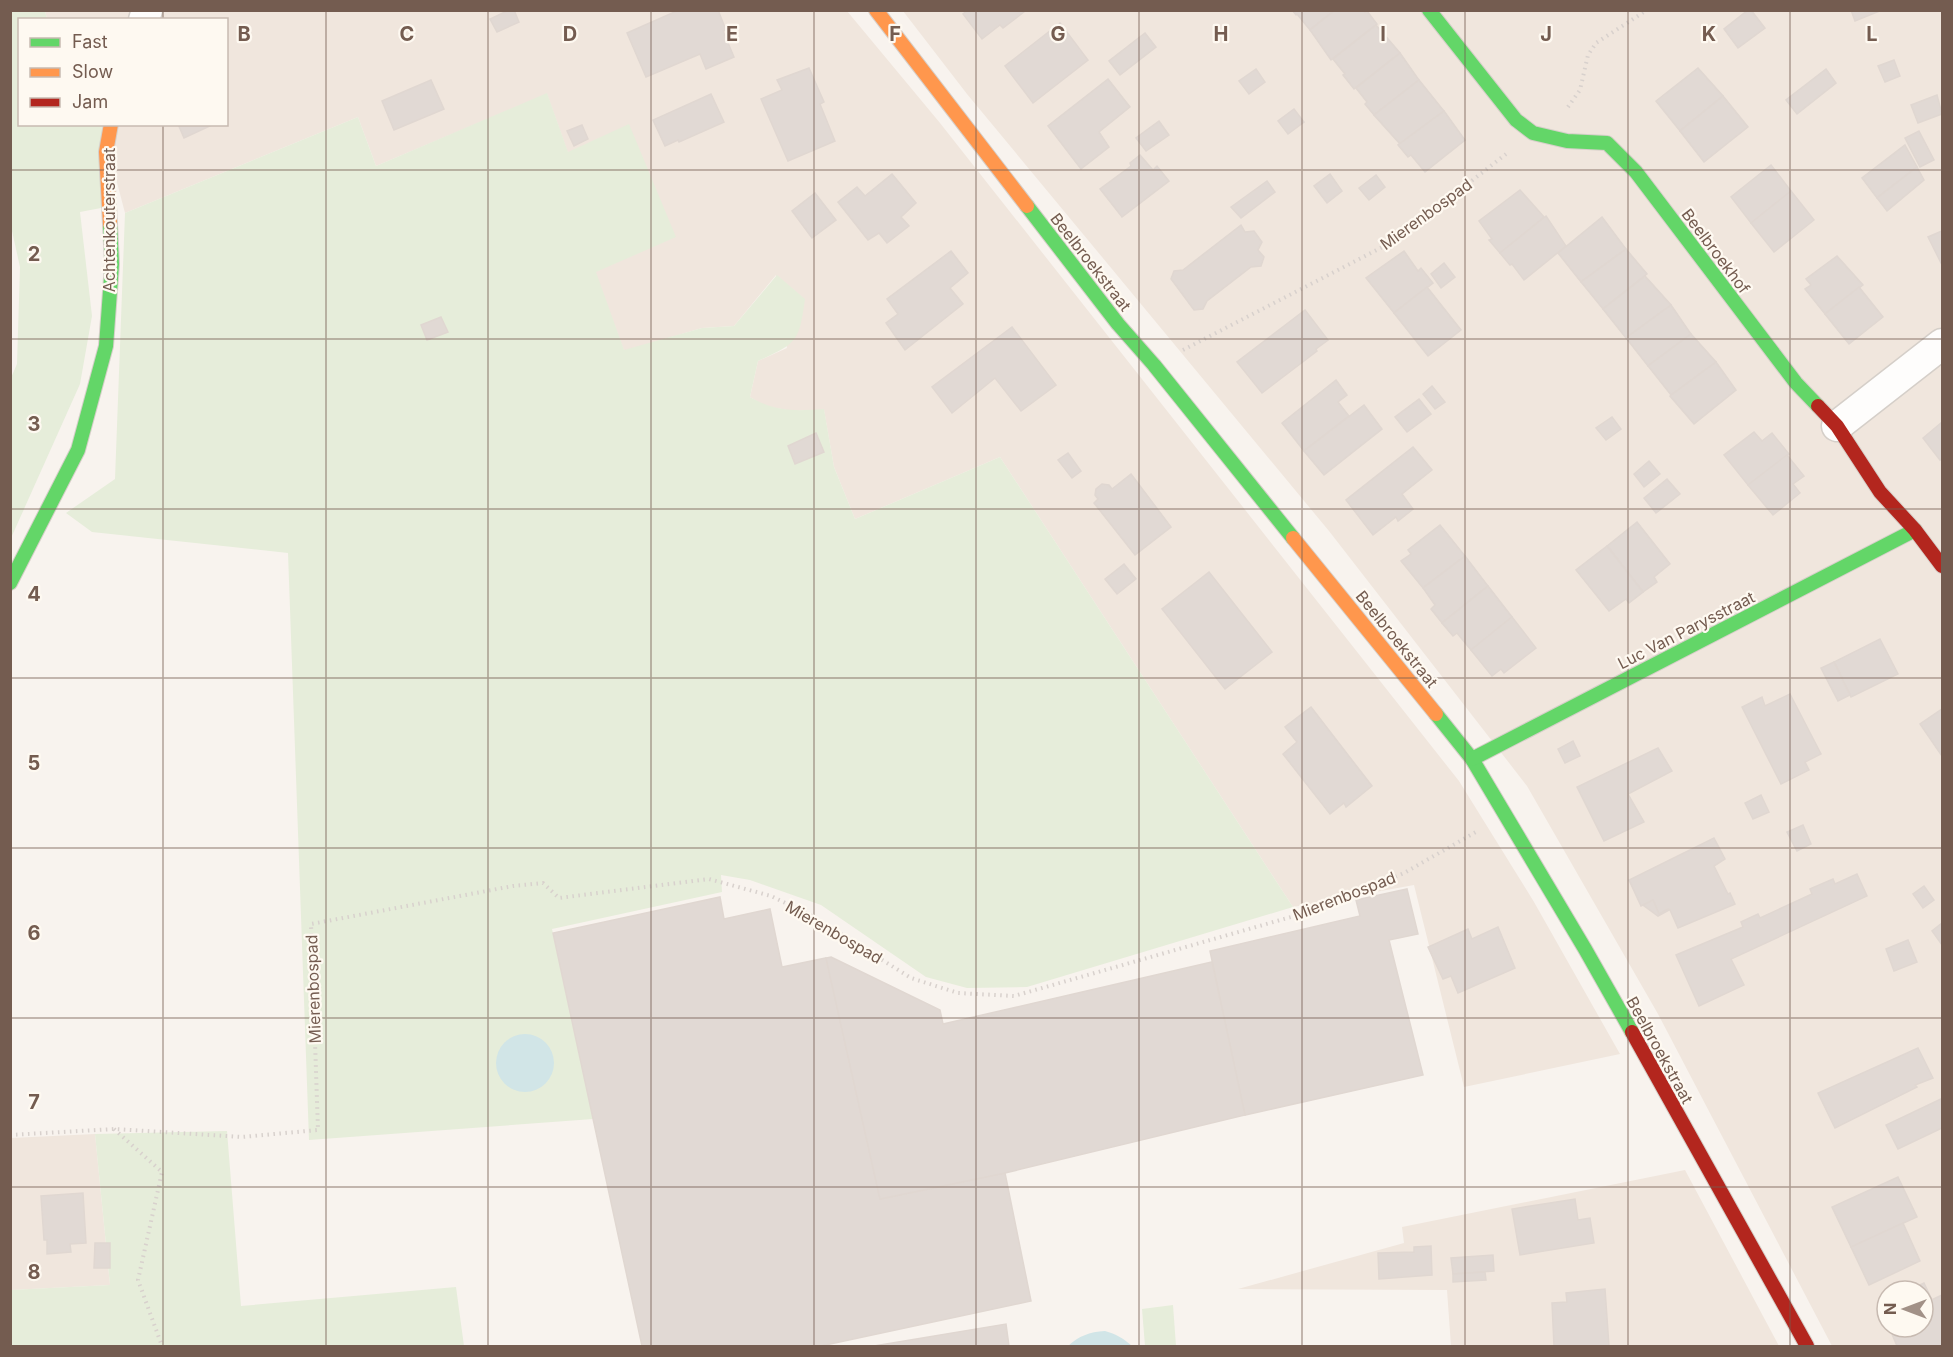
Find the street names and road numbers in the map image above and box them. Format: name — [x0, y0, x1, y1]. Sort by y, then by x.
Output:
street label: Achtenkouterstraat — [99, 148, 119, 292]
street label: Mierenbospad — [1376, 174, 1476, 254]
street label: Beelbroekhof — [1678, 205, 1754, 298]
street label: Beelbroekstraat — [1046, 209, 1136, 315]
street label: Beelbroekstraat — [1352, 586, 1442, 692]
street label: Luc Van Parysstraat — [1614, 587, 1758, 673]
street label: Mierenbospad — [1290, 867, 1398, 925]
street label: Mierenbospad — [782, 896, 886, 968]
street label: Mierenbospad — [301, 934, 325, 1044]
street label: Beelbroekstraat — [1622, 993, 1698, 1107]

